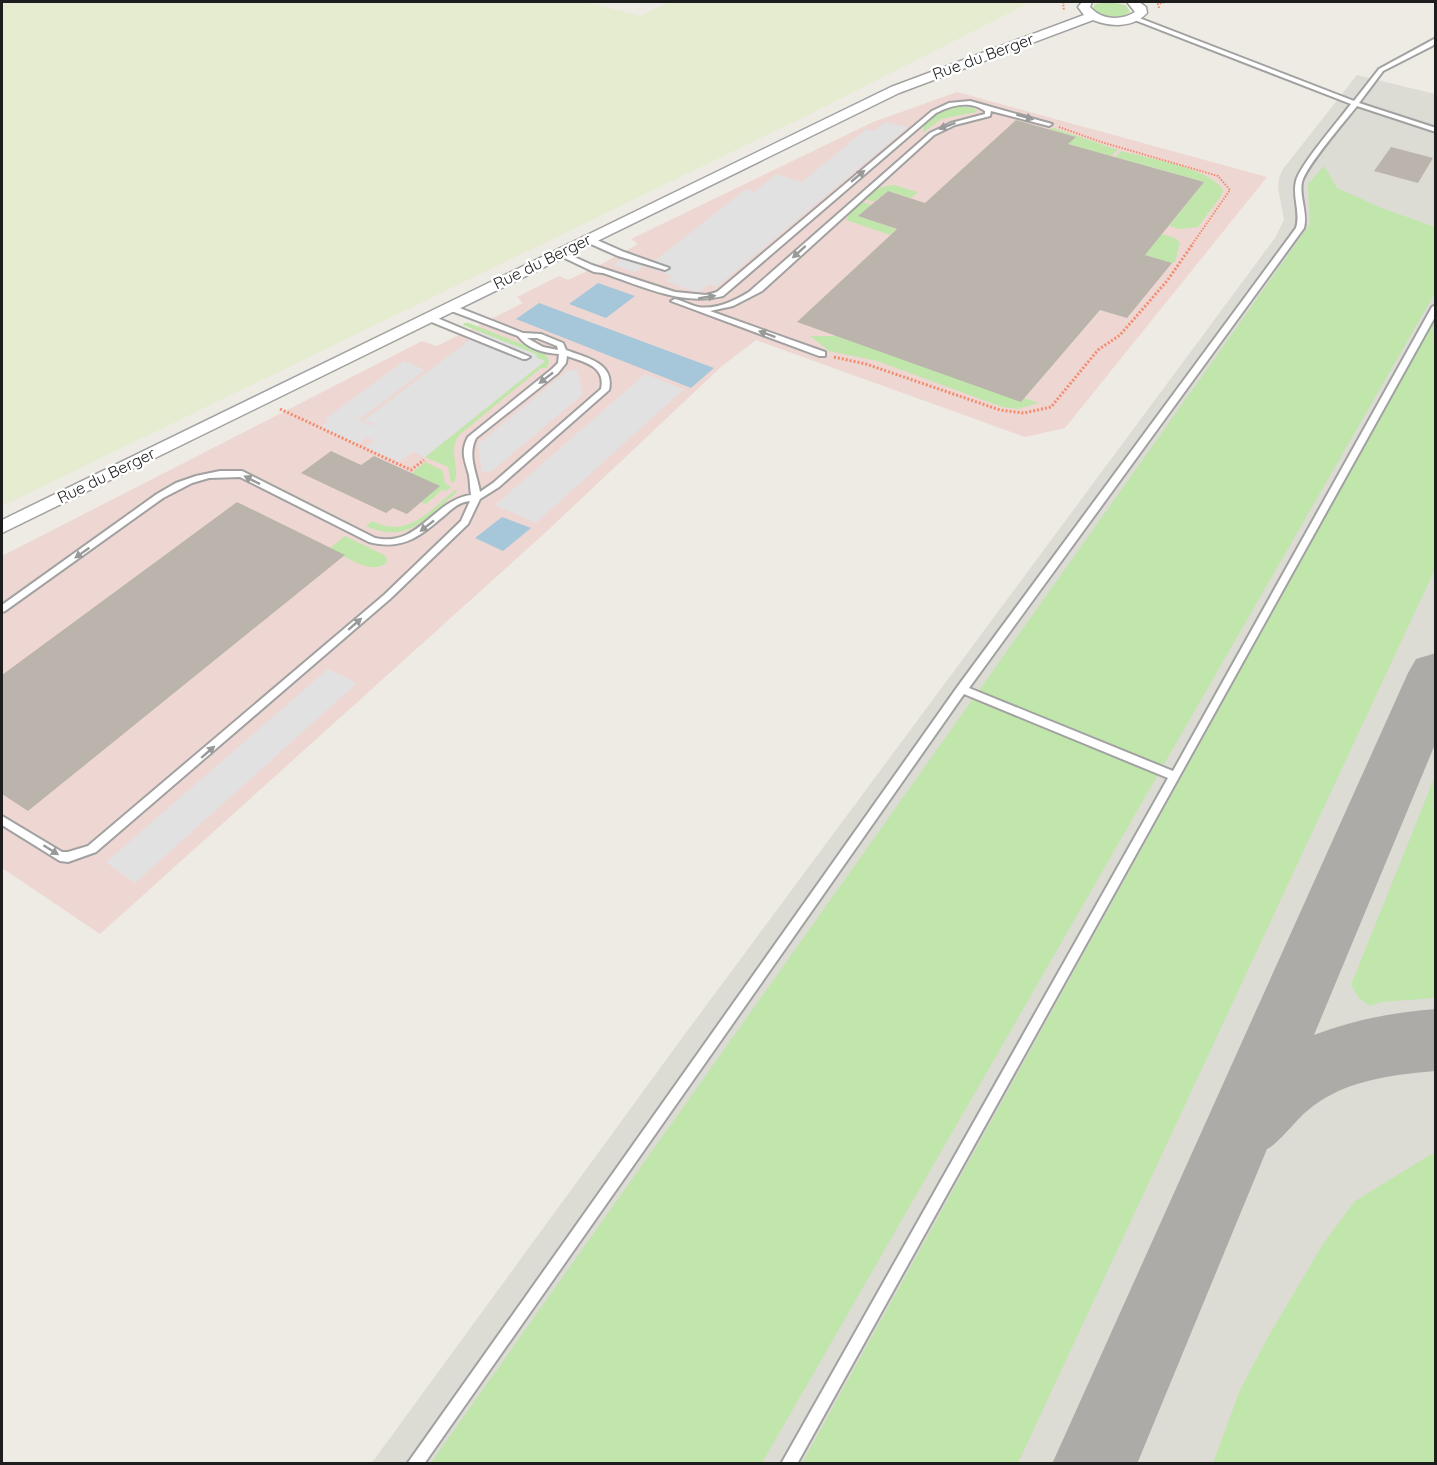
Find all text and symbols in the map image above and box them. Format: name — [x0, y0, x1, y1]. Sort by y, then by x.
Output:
street label: Rue du Berger — [929, 28, 1037, 84]
one-way arrow — [1016, 113, 1034, 123]
one-way arrow — [938, 122, 956, 132]
one-way arrow — [850, 170, 865, 183]
street label: Rue du Berger — [490, 229, 594, 293]
one-way arrow — [792, 245, 807, 258]
one-way arrow — [698, 292, 717, 301]
one-way arrow — [758, 328, 776, 338]
one-way arrow — [538, 371, 554, 384]
street label: Rue du Berger — [54, 443, 158, 507]
one-way arrow — [243, 475, 261, 485]
one-way arrow — [419, 519, 435, 532]
one-way arrow — [74, 547, 90, 559]
one-way arrow — [347, 618, 362, 631]
one-way arrow — [200, 746, 215, 759]
one-way arrow — [43, 845, 59, 856]

